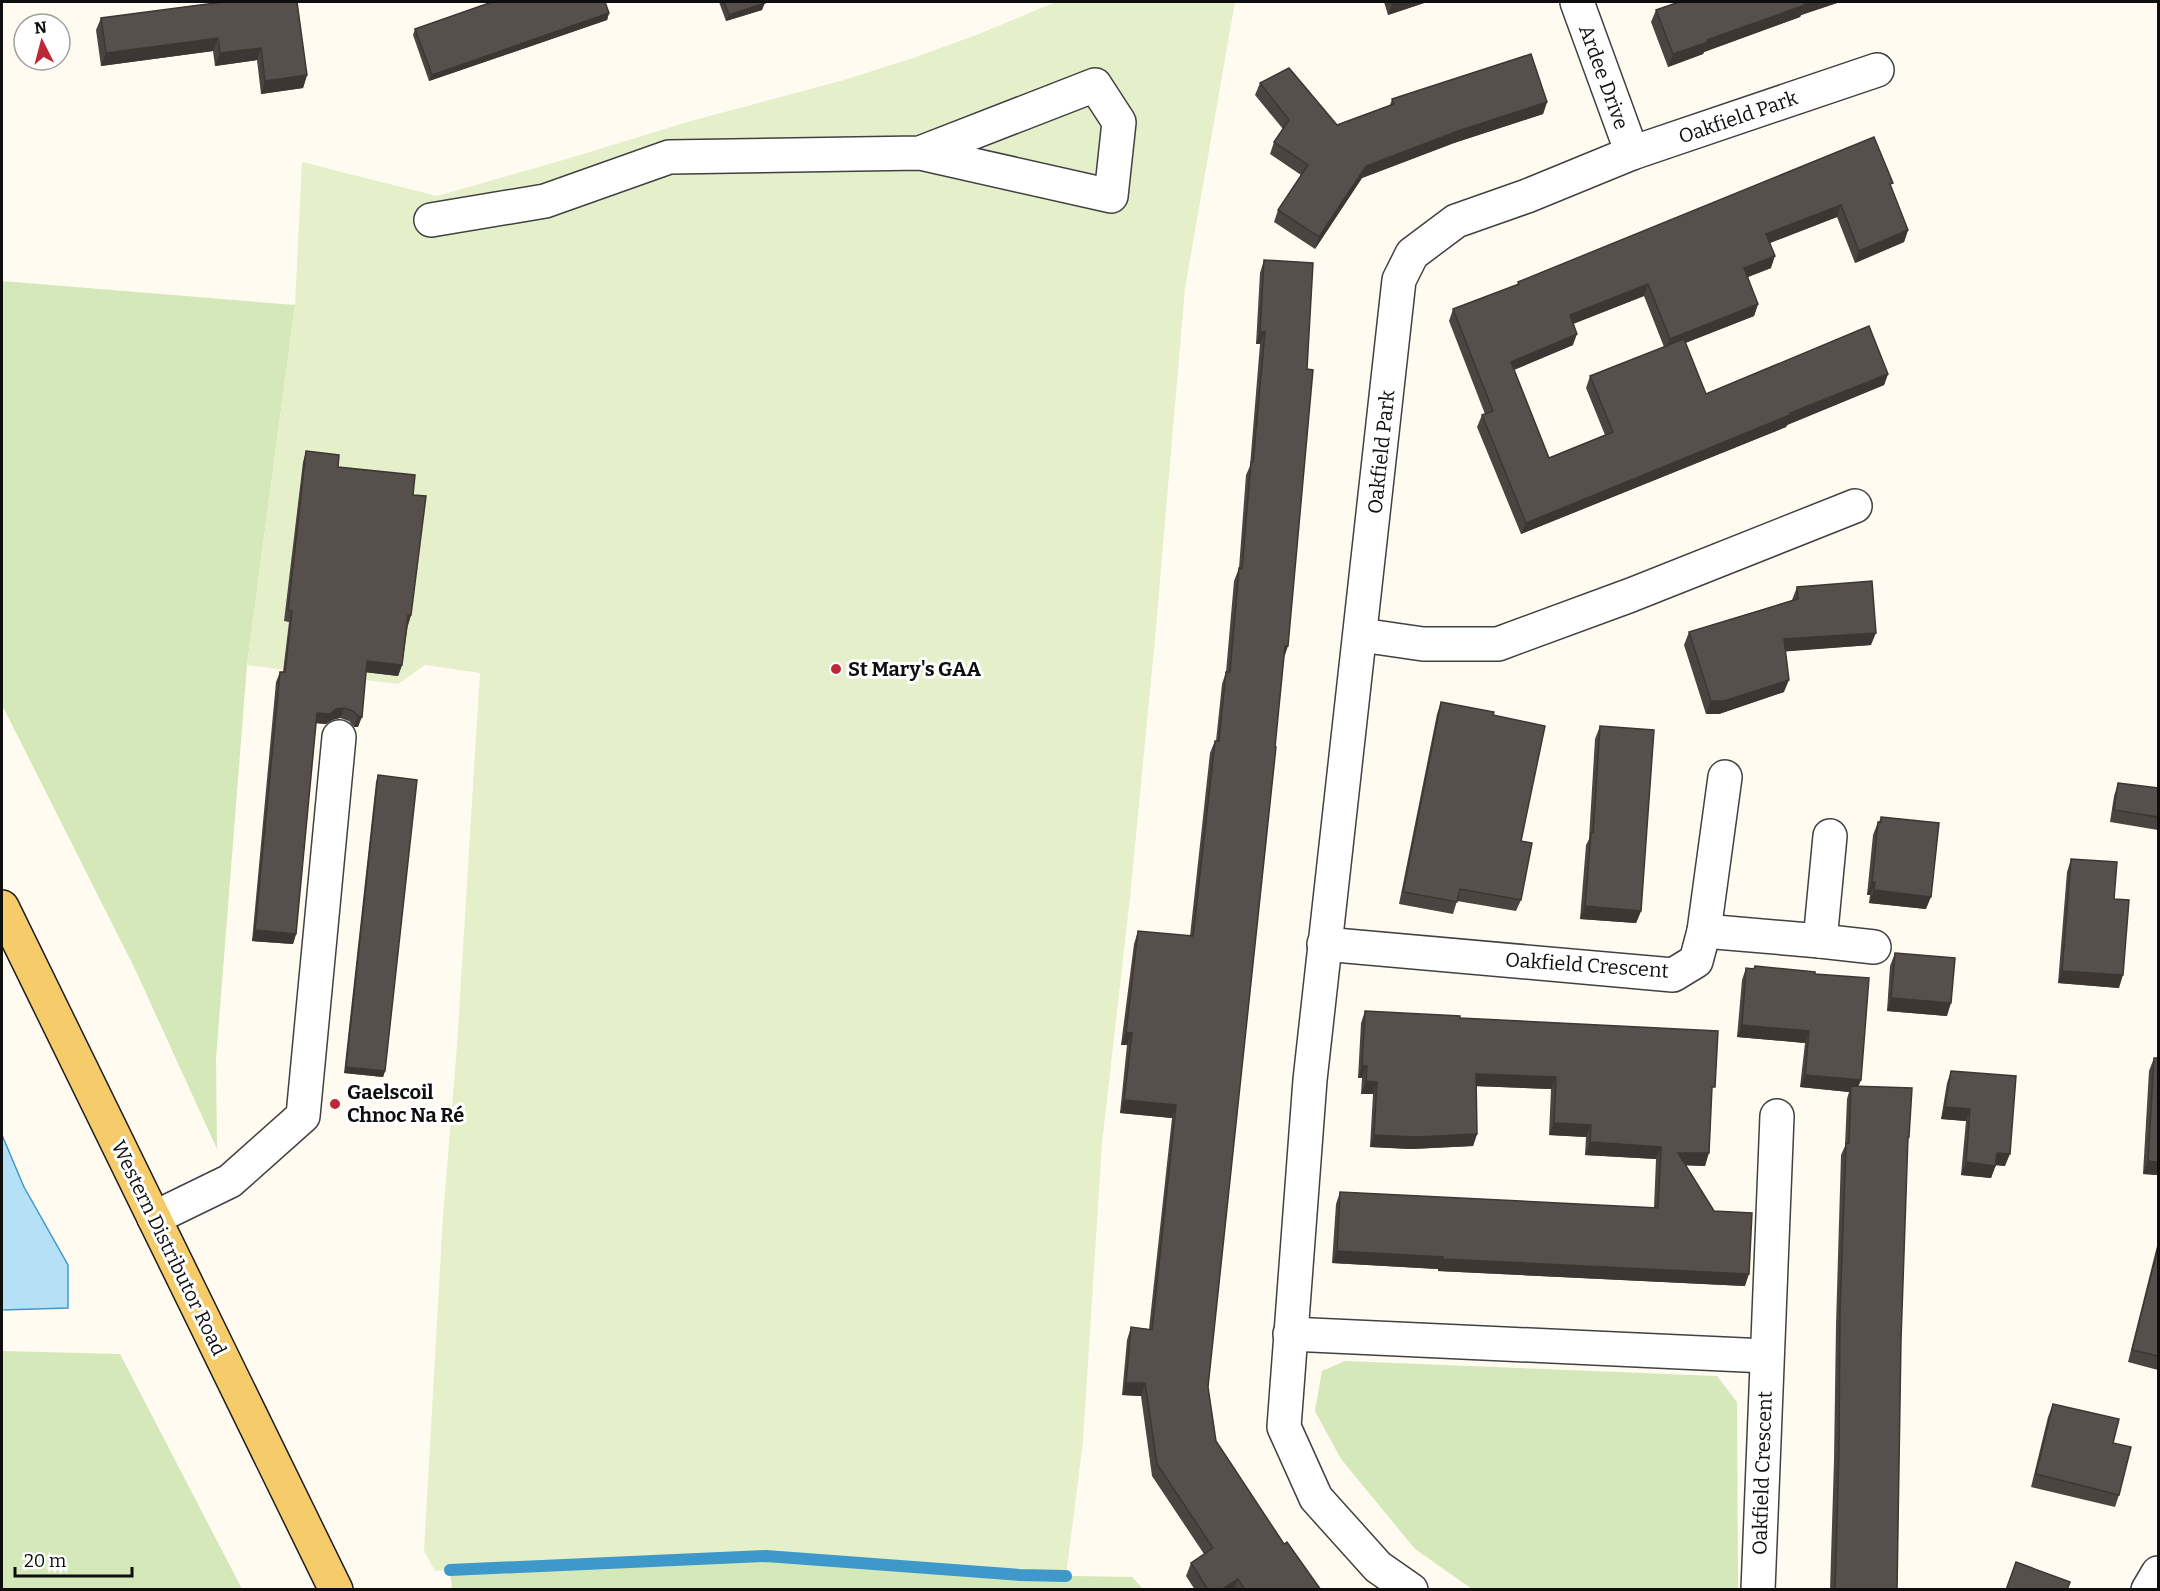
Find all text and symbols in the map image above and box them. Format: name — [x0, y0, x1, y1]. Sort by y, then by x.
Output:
north arrow — [12, 12, 72, 72]
text: N — [33, 17, 48, 38]
street label: Ardee Drive — [1574, 22, 1634, 132]
street label: Oakfield Park — [1675, 85, 1801, 149]
street label: Oakfield Park — [1363, 388, 1399, 515]
place label: St Mary's GAA — [848, 657, 982, 681]
marker: St Mary's GAA — [829, 662, 843, 676]
street label: Oakfield Crescent — [1504, 947, 1670, 983]
place label: Gaelscoil Chnoc Na Ré — [347, 1080, 464, 1127]
marker: Gaelscoil Chnoc Na Ré — [328, 1097, 342, 1111]
street label: Western Distributor Road — [106, 1137, 232, 1360]
street label: Oakfield Crescent — [1747, 1391, 1777, 1555]
scale bar — [15, 1540, 132, 1578]
text: 20 m — [24, 1550, 66, 1572]

